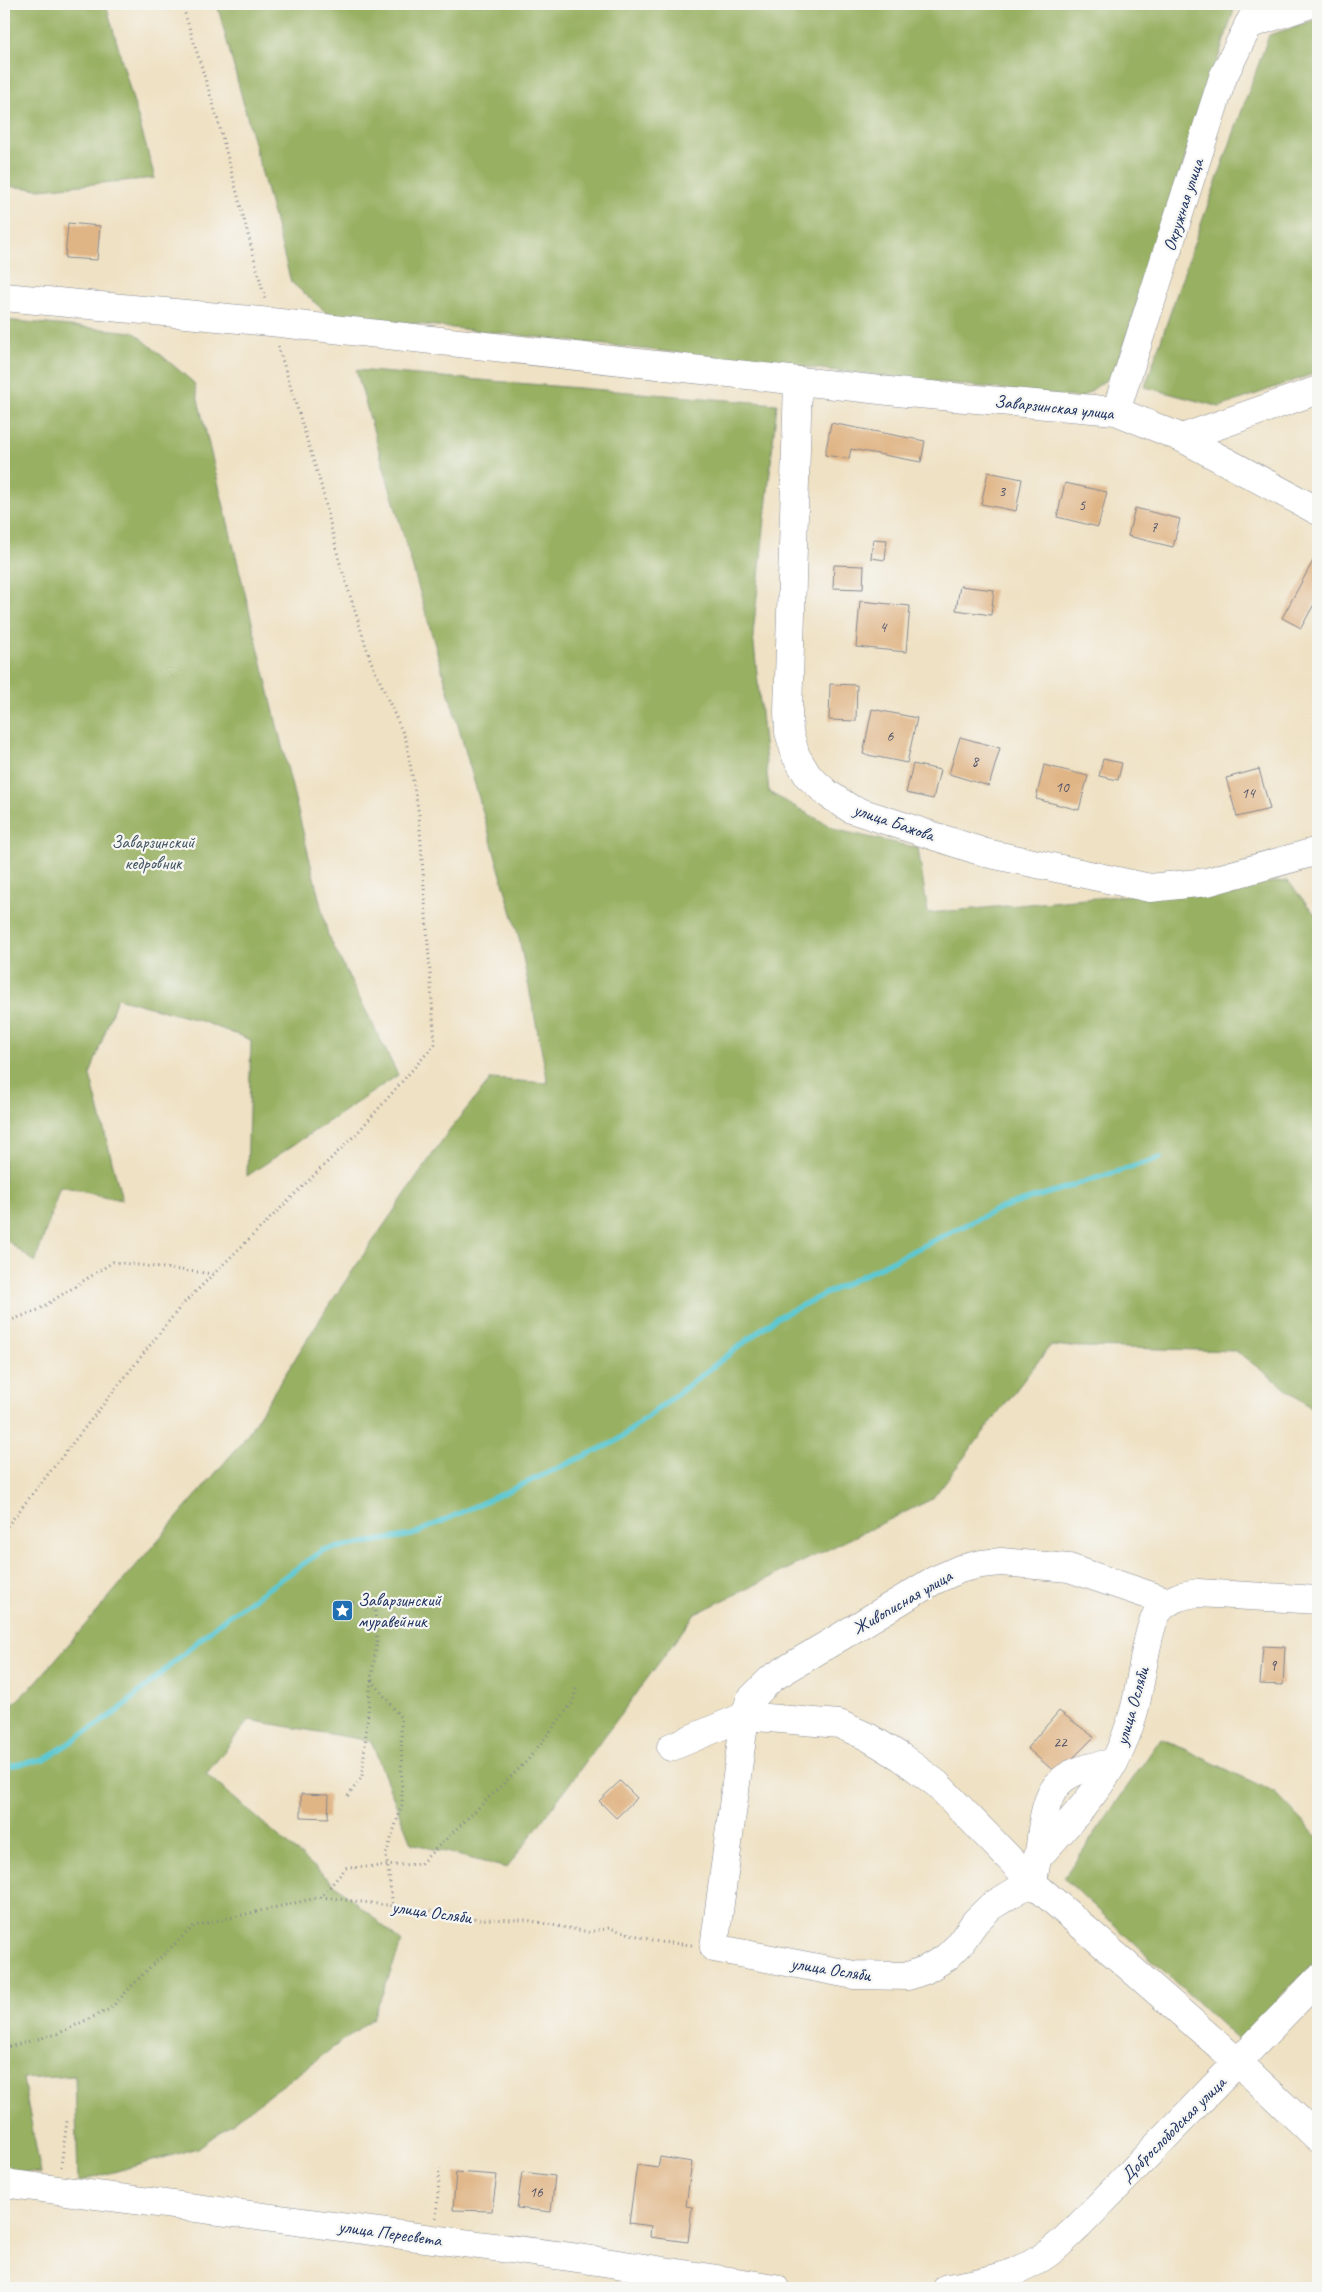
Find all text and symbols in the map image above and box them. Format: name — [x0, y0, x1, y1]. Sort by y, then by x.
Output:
street label: Окружная улица — [1158, 155, 1209, 254]
street label: Заварзинская улица — [993, 390, 1117, 424]
house number: 3 — [999, 482, 1007, 501]
house number: 5 — [1079, 496, 1087, 515]
house number: 7 — [1151, 518, 1159, 537]
house number: 4 — [880, 618, 888, 637]
house number: 6 — [887, 727, 895, 746]
house number: 8 — [972, 752, 980, 771]
house number: 10 — [1055, 778, 1070, 797]
house number: 14 — [1241, 784, 1256, 803]
street label: улица Бажова — [850, 798, 938, 846]
park label: Заварзинский кедровник — [111, 831, 196, 874]
street label: Живописная улица — [848, 1564, 957, 1639]
place label: Заварзинский муравейник — [358, 1589, 443, 1632]
place icon: Заварзинский муравейник — [330, 1598, 354, 1622]
house number: 9 — [1270, 1656, 1278, 1675]
street label: улица Осляби — [1110, 1663, 1154, 1749]
house number: 22 — [1053, 1733, 1068, 1752]
street label: улица Осляби — [390, 1895, 474, 1929]
street label: улица Осляби — [789, 1952, 873, 1986]
street label: Доброслободская улица — [1116, 2071, 1231, 2186]
house number: 16 — [529, 2183, 544, 2202]
street label: улица Пересвета — [336, 2215, 444, 2251]

